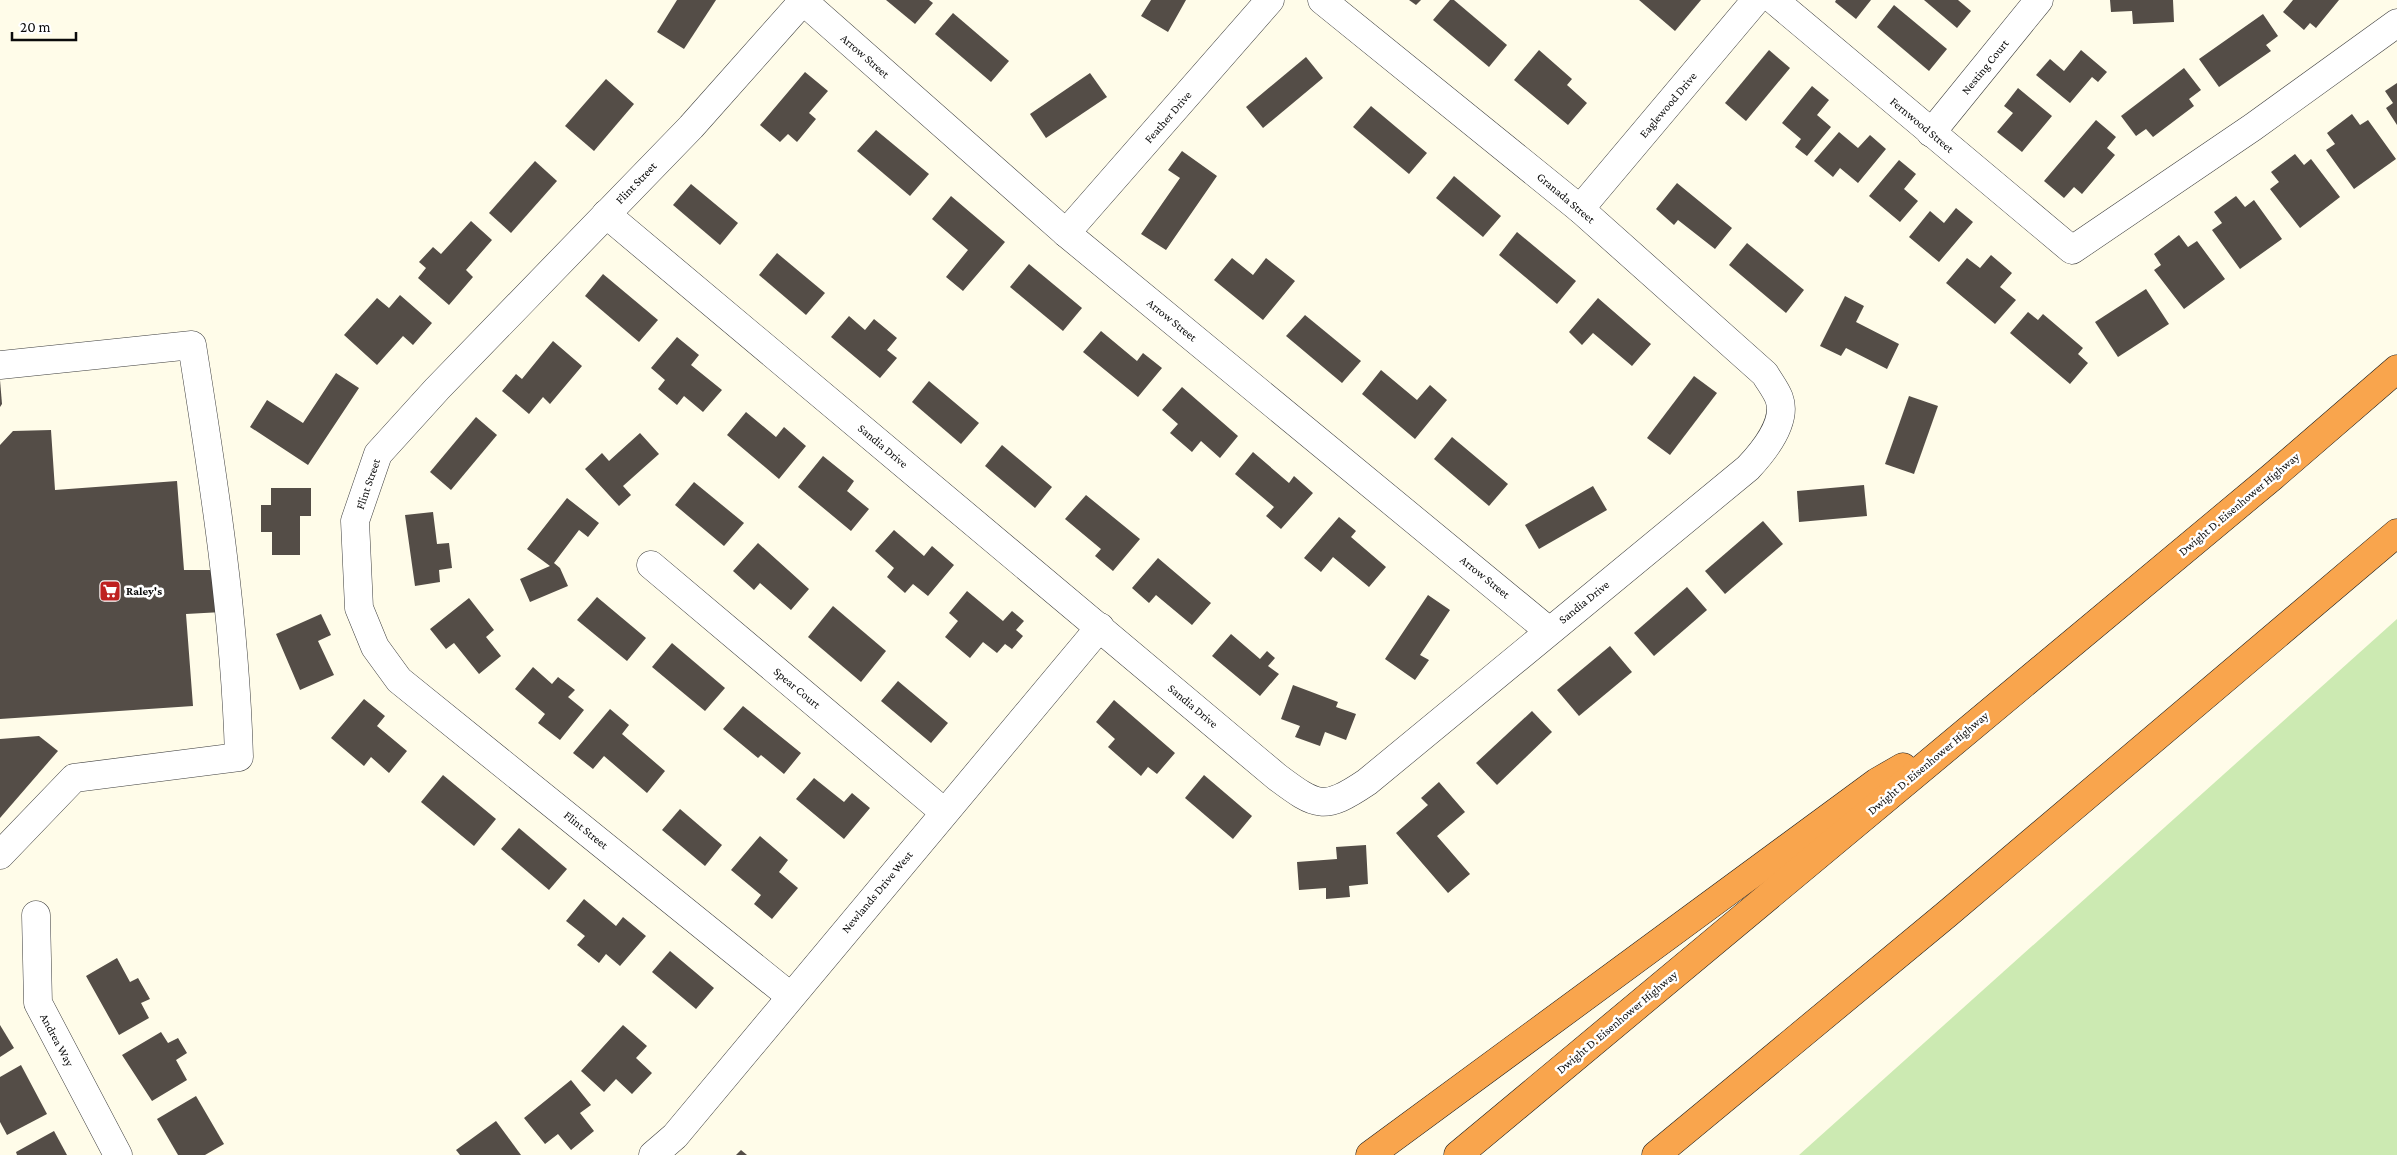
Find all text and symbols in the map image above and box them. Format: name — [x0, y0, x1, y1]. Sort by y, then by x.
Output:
scale bar — [12, 10, 76, 42]
text: 20 m — [20, 19, 51, 35]
street label: Arrow Street — [838, 31, 893, 82]
street label: Nesting Court — [1958, 36, 2012, 97]
street label: Eaglewood Drive — [1636, 69, 1700, 141]
street label: Feather Drive — [1141, 88, 1195, 146]
street label: Fernwood Street — [1887, 94, 1958, 156]
street label: Flint Street — [613, 158, 660, 207]
street label: Granada Street — [1534, 170, 1599, 227]
street label: Arrow Street — [1144, 296, 1201, 345]
street label: Sandia Drive — [855, 421, 911, 471]
street label: Dwight D. Eisenhower Highway — [2176, 449, 2303, 559]
street label: Flint Street — [353, 456, 384, 511]
street label: Arrow Street — [1457, 553, 1514, 602]
street label: Sandia Drive — [1556, 577, 1612, 627]
supermarket icon: Raley's — [98, 579, 122, 603]
place label: Raley's — [126, 584, 162, 598]
street label: Spear Court — [771, 664, 824, 712]
street label: Sandia Drive — [1165, 681, 1221, 731]
street label: Dwight D. Eisenhower Highway — [1865, 708, 1992, 818]
street label: Flint Street — [561, 808, 612, 853]
street label: Newlands Drive West — [838, 847, 916, 936]
street label: Dwight D. Eisenhower Highway — [1554, 967, 1681, 1077]
street label: Andrea Way — [37, 1011, 77, 1069]

